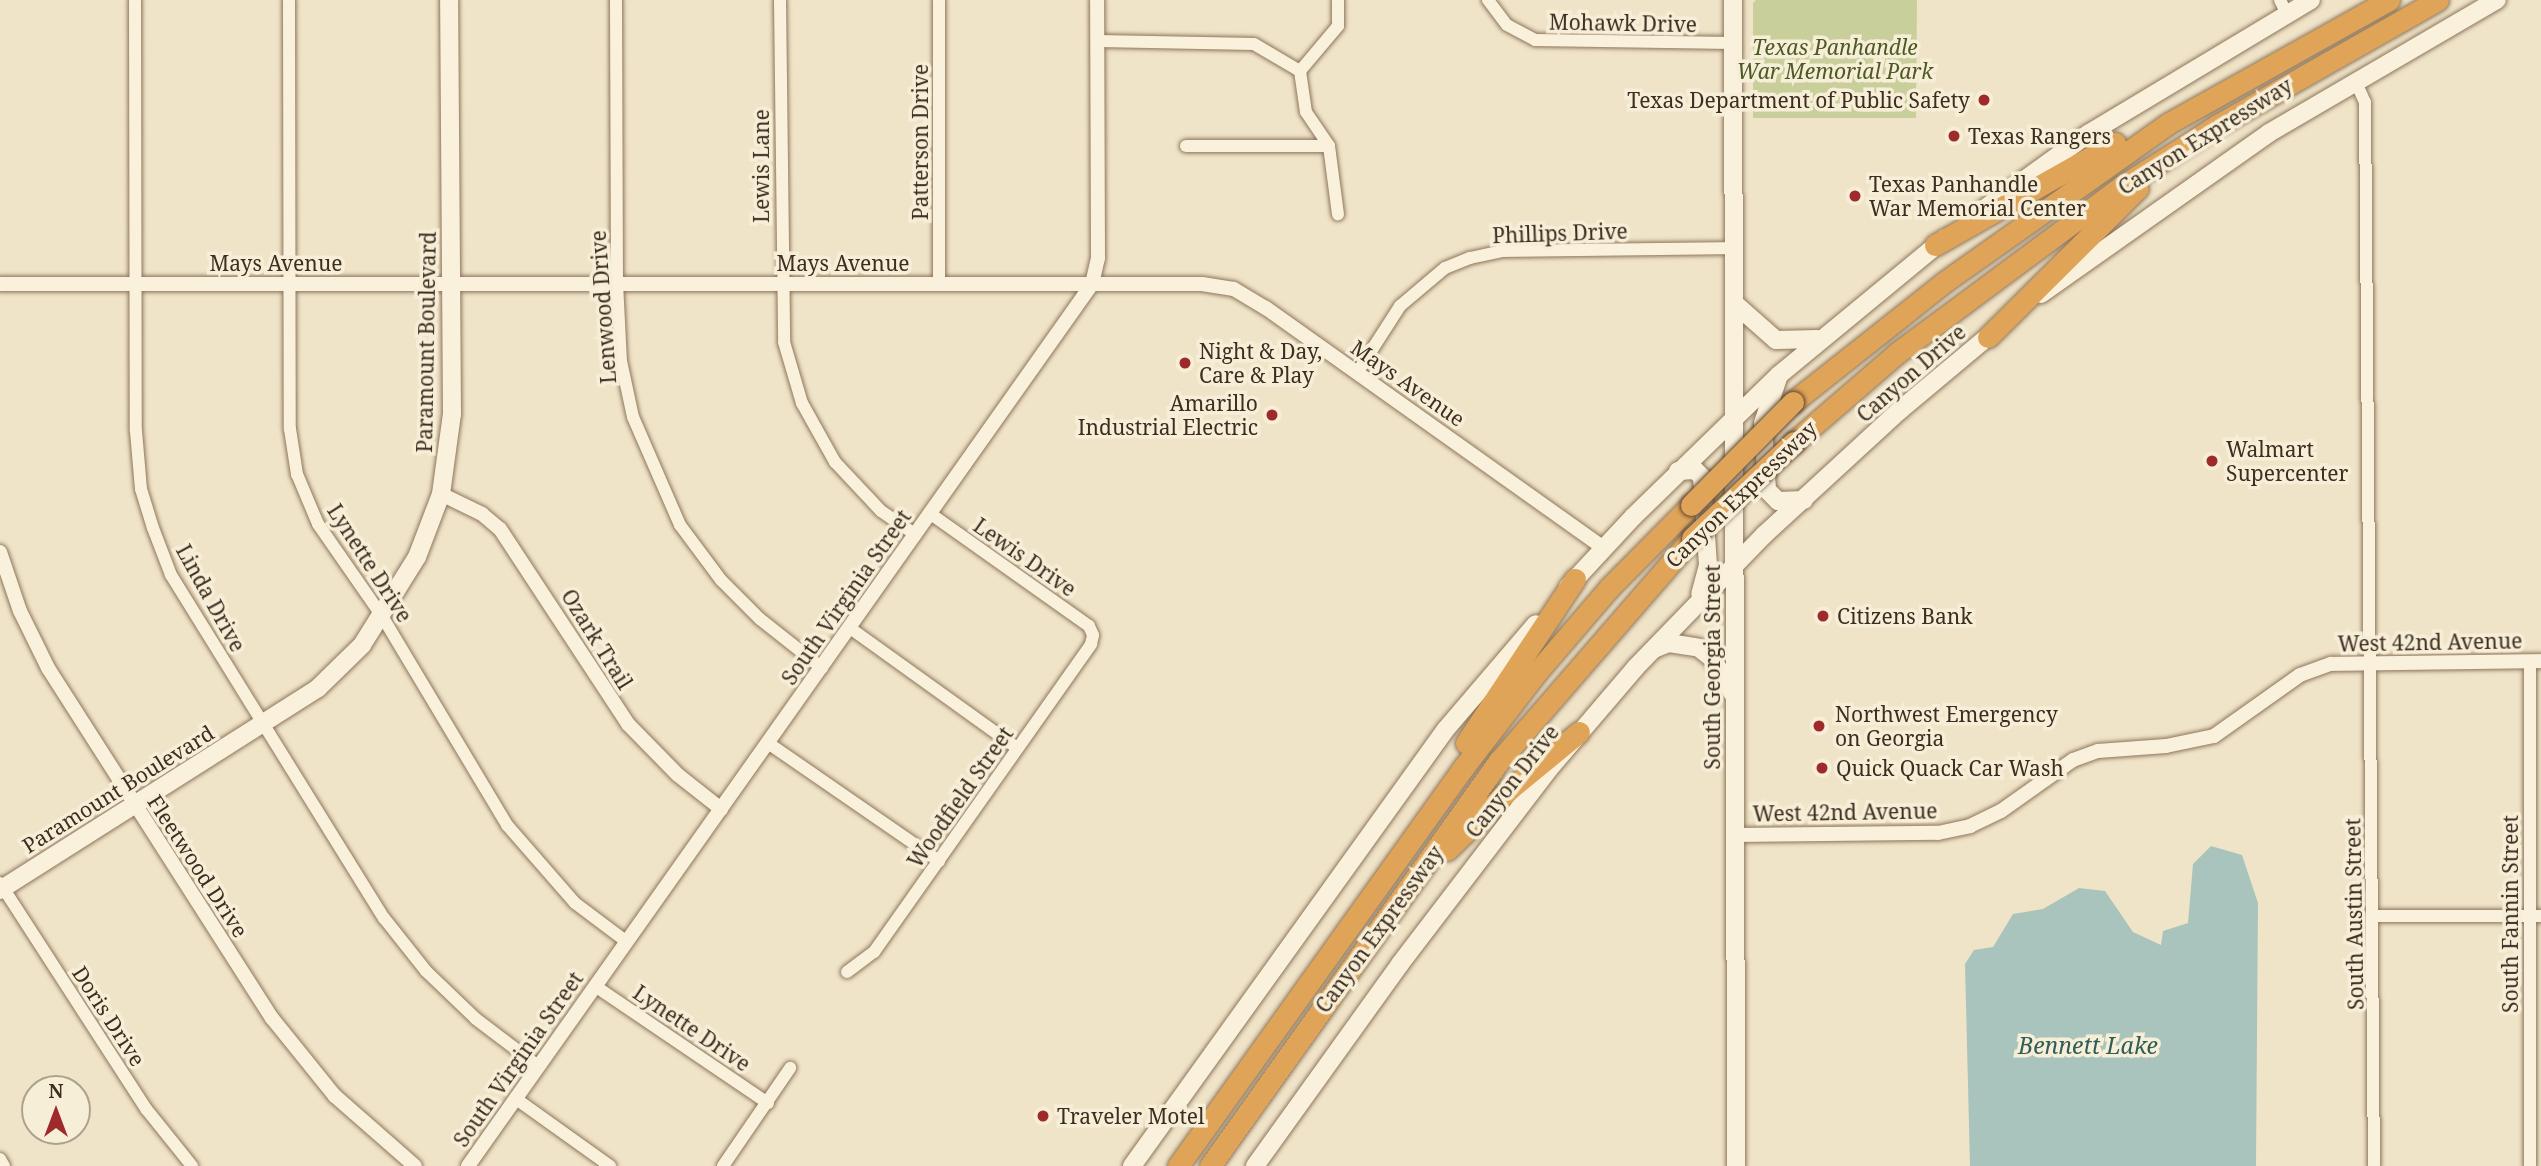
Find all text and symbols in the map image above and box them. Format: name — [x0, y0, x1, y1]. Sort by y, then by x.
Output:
street label: Mohawk Drive — [1549, 9, 1697, 37]
park label: Texas Panhandle War Memorial Park — [1737, 34, 1933, 84]
street label: Patterson Drive — [907, 64, 933, 220]
street label: Canyon Expressway — [2113, 72, 2297, 200]
place label: Texas Department of Public Safety — [1627, 87, 1970, 113]
marker: Texas Department of Public Safety — [1976, 92, 1992, 108]
street label: Lewis Lane — [748, 109, 774, 223]
place label: Texas Rangers — [1968, 123, 2111, 149]
marker: Texas Rangers — [1946, 128, 1962, 144]
place label: Texas Panhandle War Memorial Center — [1869, 171, 2086, 221]
marker: Texas Panhandle War Memorial Center — [1847, 188, 1863, 204]
street label: Phillips Drive — [1492, 218, 1628, 248]
street label: Lenwood Drive — [585, 229, 621, 385]
street label: Paramount Boulevard — [411, 231, 441, 453]
street label: Mays Avenue — [210, 250, 342, 276]
street label: Mays Avenue — [777, 250, 909, 276]
street label: Canyon Drive — [1851, 319, 1971, 427]
street label: Mays Avenue — [1346, 335, 1470, 431]
place label: Night & Day, Care & Play — [1199, 338, 1322, 388]
marker: Night & Day, Care & Play — [1177, 355, 1193, 371]
place label: Amarillo Industrial Electric — [1078, 390, 1258, 440]
marker: Amarillo Industrial Electric — [1264, 407, 1280, 423]
street label: Canyon Expressway — [1660, 415, 1822, 573]
place label: Walmart Supercenter — [2226, 436, 2348, 486]
marker: Walmart Supercenter — [2204, 453, 2220, 469]
street label: Lynette Drive — [322, 499, 418, 627]
street label: South Virginia Street — [776, 505, 916, 689]
street label: Lewis Drive — [969, 512, 1081, 602]
street label: Linda Drive — [171, 540, 251, 656]
street label: South Georgia Street — [1699, 564, 1725, 770]
street label: Ozark Trail — [556, 584, 638, 694]
place label: Citizens Bank — [1837, 603, 1973, 629]
marker: Citizens Bank — [1815, 608, 1831, 624]
street label: West 42nd Avenue — [2337, 628, 2523, 656]
place label: Northwest Emergency on Georgia — [1835, 701, 2058, 751]
marker: Northwest Emergency on Georgia — [1809, 716, 1829, 736]
street label: Paramount Boulevard — [18, 720, 218, 858]
street label: Canyon Drive — [1460, 720, 1564, 842]
street label: Woodfield Street — [902, 722, 1018, 872]
place label: Quick Quack Car Wash — [1836, 755, 2064, 781]
marker: Quick Quack Car Wash — [1814, 760, 1830, 776]
street label: Fleetwood Drive — [143, 790, 253, 942]
street label: West 42nd Avenue — [1752, 798, 1938, 826]
street label: South Fannin Street — [2497, 815, 2523, 1013]
street label: South Austin Street — [2340, 818, 2368, 1010]
street label: Canyon Expressway — [1310, 841, 1448, 1017]
street label: Doris Drive — [67, 961, 151, 1071]
street label: South Virginia Street — [448, 967, 588, 1151]
street label: Lynette Drive — [629, 980, 755, 1076]
water label: Bennett Lake — [2018, 1031, 2158, 1059]
north arrow — [21, 1075, 91, 1145]
text: N — [49, 1078, 63, 1104]
place label: Traveler Motel — [1057, 1103, 1205, 1129]
marker: Traveler Motel — [1035, 1108, 1051, 1124]

